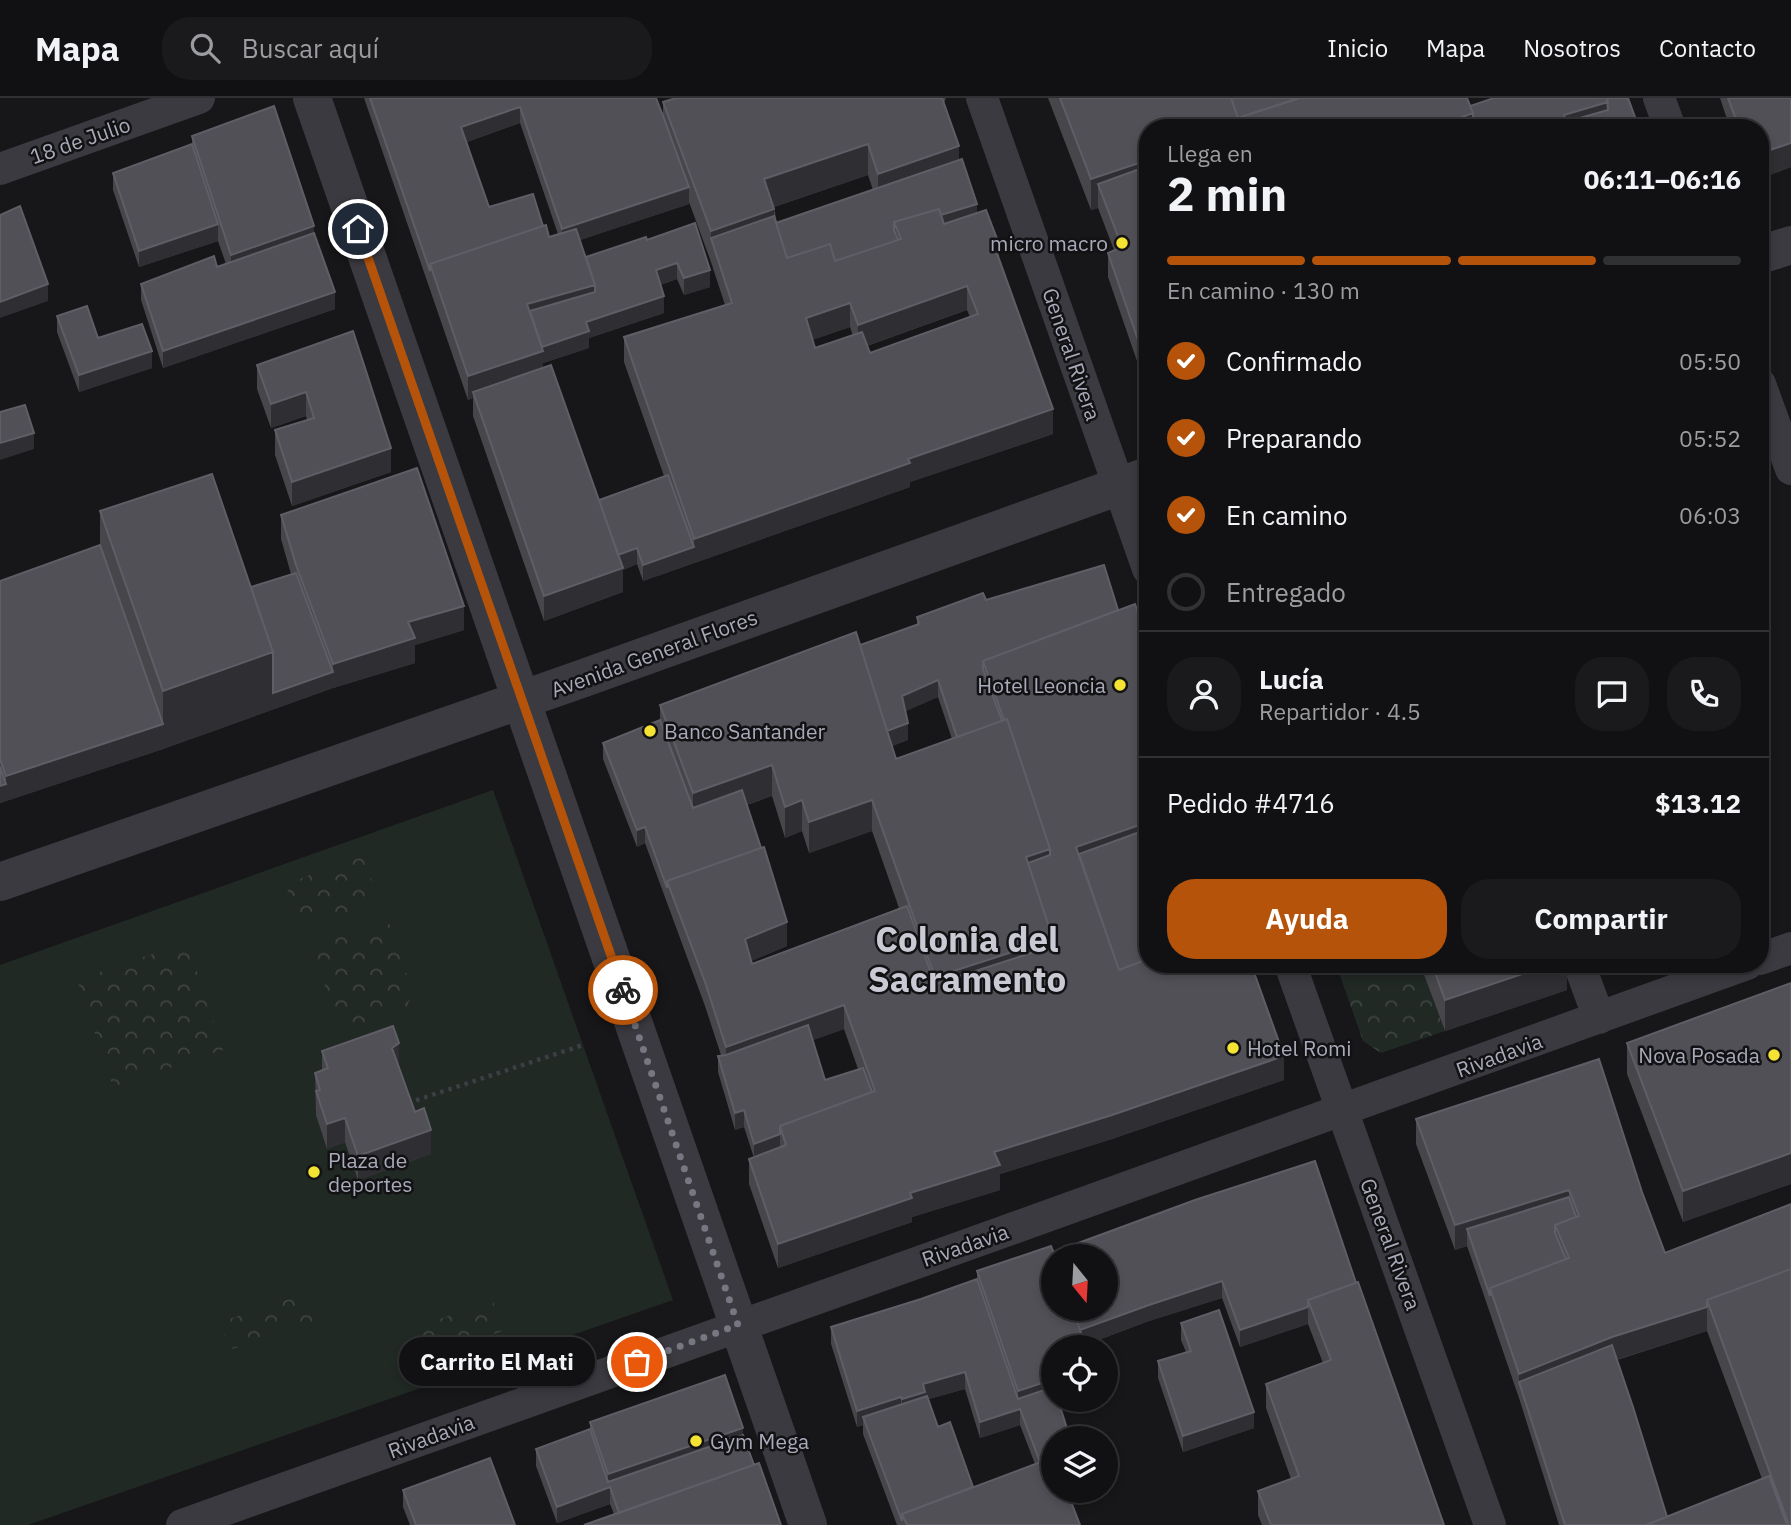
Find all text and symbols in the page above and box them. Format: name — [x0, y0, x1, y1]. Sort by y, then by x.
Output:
search box — [162, 17, 652, 80]
text: Mapa — [35, 27, 120, 70]
icon: search — [186, 29, 224, 67]
text: Buscar aquí — [242, 31, 379, 65]
text: Inicio — [1327, 32, 1388, 64]
text: Mapa — [1426, 32, 1485, 64]
text: Nosotros — [1523, 32, 1621, 64]
text: Contacto — [1659, 32, 1756, 64]
street label: 18 de Julio — [26, 110, 134, 170]
text: Llega en — [1167, 138, 1253, 168]
text: 06:11–06:16 — [1584, 162, 1741, 196]
text: 2 min — [1167, 164, 1287, 224]
pin — [328, 199, 388, 259]
icon: home — [339, 210, 377, 248]
place label: micro macro — [990, 229, 1108, 257]
marker: micro macro — [1114, 235, 1130, 251]
text: En camino · 130 m — [1167, 275, 1360, 305]
street label: General Rivera — [1036, 284, 1108, 424]
icon: check — [1167, 342, 1205, 380]
text: Confirmado — [1226, 344, 1362, 378]
text: 05:50 — [1679, 346, 1741, 376]
icon: check — [1167, 419, 1205, 457]
text: Preparando — [1226, 421, 1362, 455]
text: 05:52 — [1679, 423, 1741, 453]
icon: check — [1167, 496, 1205, 534]
text: En camino — [1226, 498, 1348, 532]
text: 06:03 — [1679, 500, 1741, 530]
text: Entregado — [1226, 575, 1346, 609]
street label: Avenida General Flores — [547, 603, 761, 703]
button: person — [1167, 657, 1241, 731]
button: chat — [1575, 657, 1649, 731]
button: phone — [1667, 657, 1741, 731]
text: Lucía — [1259, 662, 1324, 696]
place label: Hotel Leoncia — [977, 671, 1106, 699]
marker: Hotel Leoncia — [1112, 677, 1128, 693]
text: Repartidor · 4.5 — [1259, 696, 1421, 726]
place label: Banco Santander — [664, 717, 826, 745]
marker: Banco Santander — [642, 723, 658, 739]
text: Pedido #4716 — [1167, 786, 1335, 820]
text: $13.12 — [1655, 786, 1741, 820]
button: Ayuda — [1167, 879, 1447, 959]
button: Compartir — [1461, 879, 1741, 959]
district label: Colonia del Sacramento — [868, 916, 1066, 1002]
courier — [588, 955, 658, 1025]
icon: bike — [604, 971, 642, 1009]
street label: Rivadavia — [1452, 1026, 1546, 1084]
place label: Hotel Romi — [1247, 1034, 1352, 1062]
marker: Hotel Romi — [1225, 1040, 1241, 1056]
place label: Nova Posada — [1638, 1041, 1760, 1069]
marker: Nova Posada — [1766, 1047, 1782, 1063]
place label: Plaza de deportes — [328, 1146, 412, 1198]
marker: Plaza de deportes — [306, 1164, 322, 1180]
street label: General Rivera — [1354, 1174, 1428, 1314]
street label: Rivadavia — [918, 1217, 1012, 1273]
north arrow — [1041, 1244, 1118, 1321]
map controls — [1041, 1244, 1118, 1503]
pin — [607, 1332, 667, 1392]
button: locate — [1041, 1335, 1118, 1412]
callout: Carrito El Mati — [399, 1338, 595, 1386]
icon: bag — [618, 1343, 656, 1381]
text: Carrito El Mati — [420, 1346, 574, 1376]
street label: Rivadavia — [384, 1407, 478, 1465]
button: layers — [1041, 1426, 1118, 1503]
place label: Gym Mega — [710, 1427, 809, 1455]
marker: Gym Mega — [688, 1433, 704, 1449]

